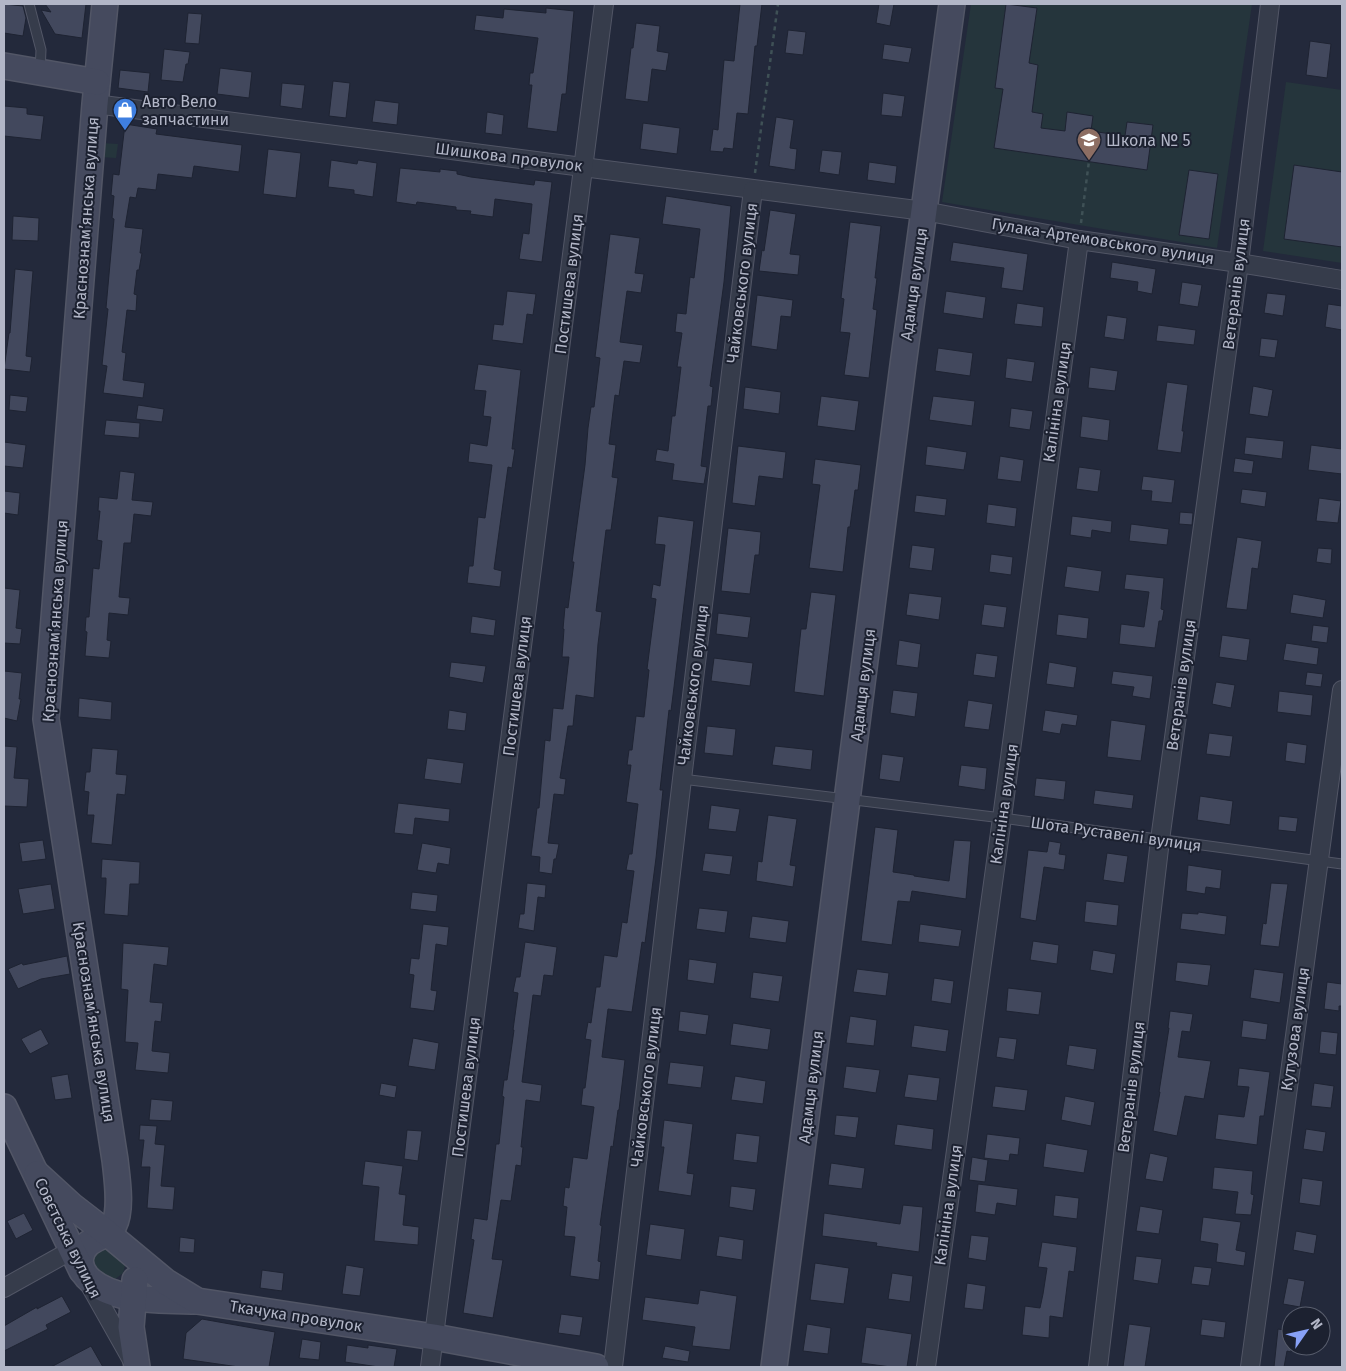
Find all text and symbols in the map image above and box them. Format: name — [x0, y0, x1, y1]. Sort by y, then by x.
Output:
place label: Авто Вело запчастини — [142, 92, 229, 129]
shop icon: Авто Вело запчастини — [112, 97, 138, 131]
street label: Краснознамʼянська вулиця — [69, 116, 103, 320]
school or university icon: Школа № 5 — [1076, 127, 1102, 161]
place label: Школа № 5 — [1106, 131, 1191, 150]
street label: Шишкова провулок — [434, 139, 584, 176]
street label: Чайковського вулиця — [723, 202, 761, 364]
street label: Постишева вулиця — [551, 213, 587, 355]
street label: Гулака-Артемовського вулиця — [990, 214, 1216, 268]
street label: Ветеранів вулиця — [1219, 217, 1253, 351]
street label: Адамця вулиця — [897, 227, 931, 341]
street label: Калініна вулиця — [1039, 340, 1075, 464]
street label: Краснознамʼянська вулиця — [38, 519, 72, 723]
street label: Чайковського вулиця — [674, 604, 712, 766]
street label: Постишева вулиця — [499, 615, 535, 757]
street label: Ветеранів вулиця — [1162, 618, 1200, 752]
street label: Адамця вулиця — [847, 628, 879, 742]
street label: Калініна вулиця — [986, 742, 1022, 866]
street label: Шота Руставелі вулиця — [1029, 813, 1203, 855]
street label: Краснознамʼянська вулиця — [69, 920, 119, 1124]
street label: Кутузова вулиця — [1277, 966, 1313, 1092]
street label: Чайковського вулиця — [627, 1006, 665, 1168]
street label: Постишева вулиця — [448, 1016, 484, 1158]
street label: Ветеранів вулиця — [1114, 1020, 1148, 1154]
street label: Адамця вулиця — [795, 1030, 827, 1144]
street label: Калініна вулиця — [930, 1143, 966, 1267]
street label: Совєтська вулиця — [31, 1175, 105, 1301]
street label: Ткачука провулок — [228, 1296, 364, 1336]
north arrow — [1281, 1306, 1331, 1356]
text: N — [1307, 1315, 1326, 1333]

